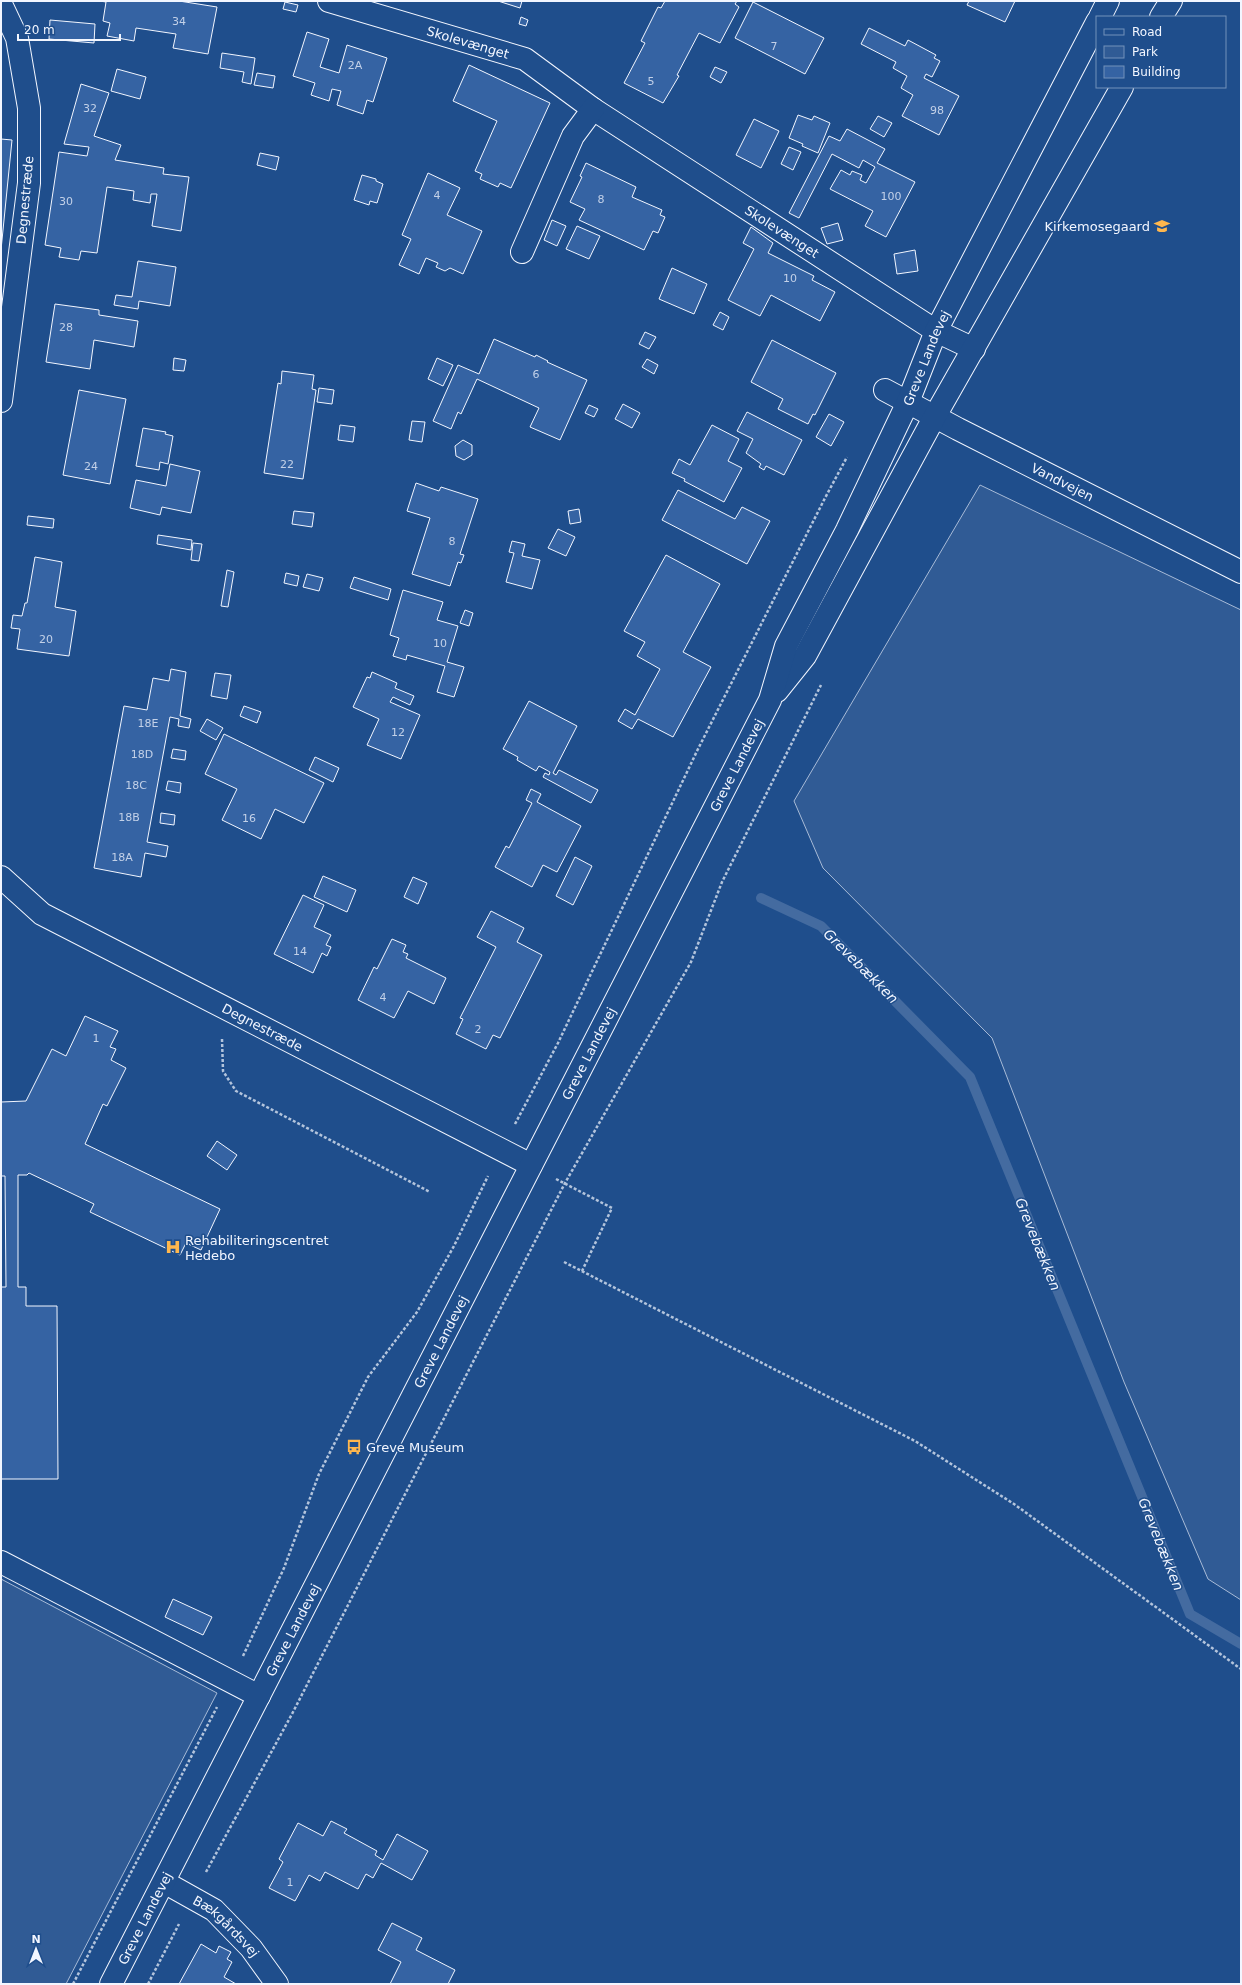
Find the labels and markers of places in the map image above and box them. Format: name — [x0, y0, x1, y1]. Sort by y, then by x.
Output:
school or university icon: Kirkemosegaard — [1153, 217, 1171, 235]
place label: Kirkemosegaard — [1045, 219, 1150, 234]
place label: Rehabiliteringscentret Hedebo — [185, 1233, 329, 1263]
hospital icon: Rehabiliteringscentret Hedebo — [164, 1238, 182, 1256]
bus stop icon: Greve Museum — [345, 1438, 363, 1456]
place label: Greve Museum — [366, 1440, 464, 1455]

